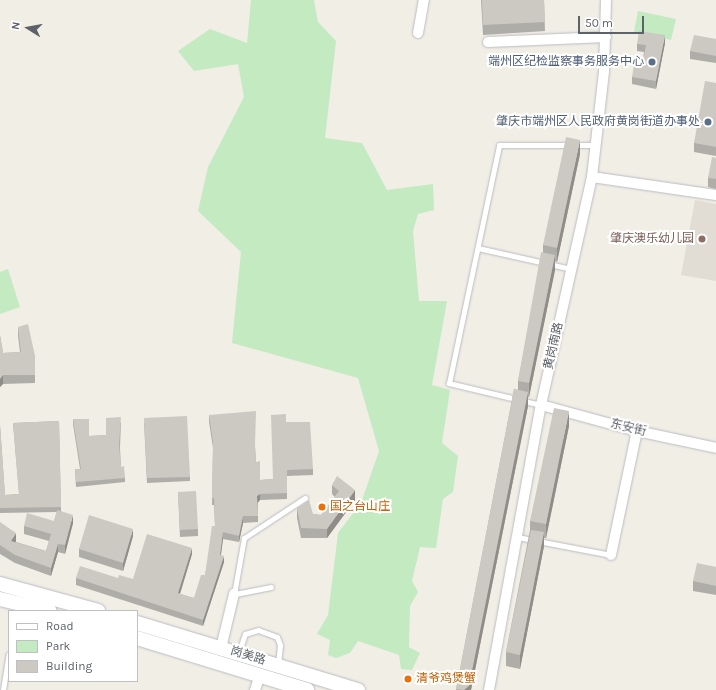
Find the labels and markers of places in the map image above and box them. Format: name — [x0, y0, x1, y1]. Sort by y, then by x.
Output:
place label: 端州区纪检监察事务服务中心 — [488, 55, 644, 69]
marker: 端州区纪检监察事务服务中心 — [647, 57, 657, 67]
place label: 肇庆市端州区人民政府黄岗街道办事处 — [496, 115, 700, 129]
marker: 肇庆市端州区人民政府黄岗街道办事处 — [703, 117, 713, 127]
place label: 肇庆澳乐幼儿园 — [610, 232, 694, 246]
marker: 肇庆澳乐幼儿园 — [697, 234, 707, 244]
place label: 国之台山庄 — [330, 500, 390, 514]
marker: 国之台山庄 — [317, 502, 327, 512]
place label: 清爷鸡煲蟹 — [416, 672, 476, 686]
marker: 清爷鸡煲蟹 — [403, 674, 413, 684]

